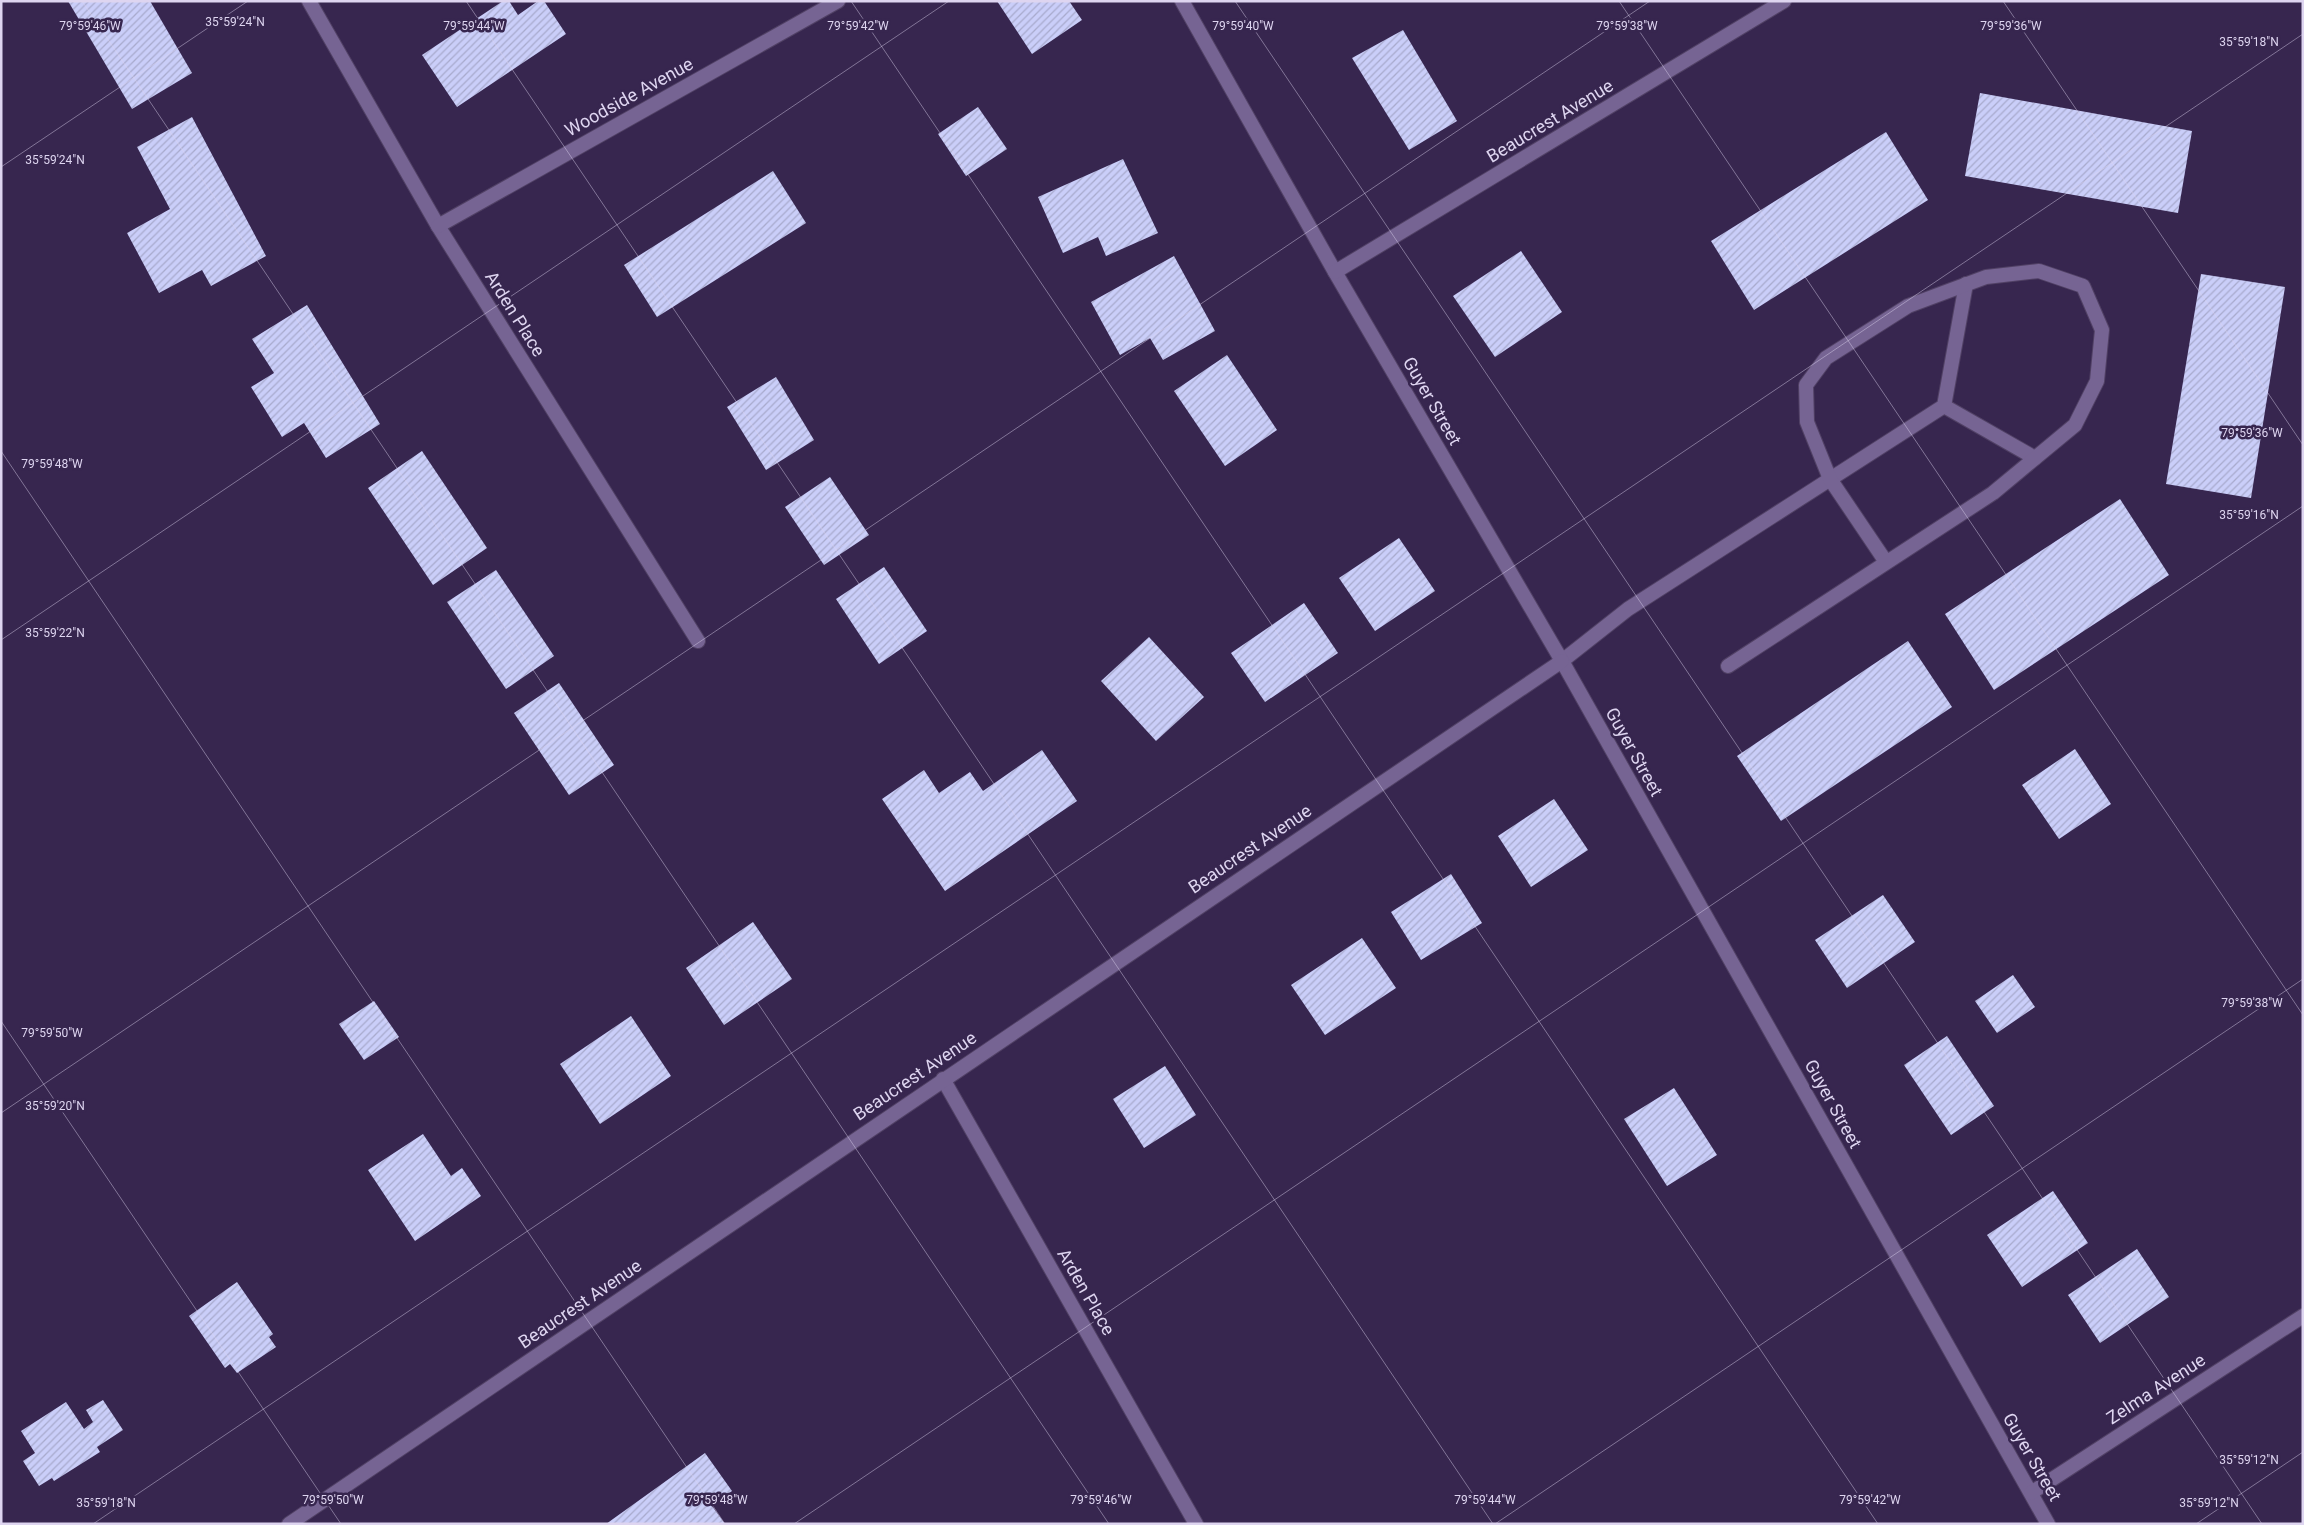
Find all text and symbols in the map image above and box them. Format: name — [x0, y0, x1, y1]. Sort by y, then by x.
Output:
text: 35°59'24"N — [205, 15, 265, 29]
text: 79°59'46"W — [59, 19, 121, 33]
text: 79°59'44"W — [443, 19, 505, 33]
text: 79°59'42"W — [827, 19, 889, 33]
text: 79°59'40"W — [1212, 19, 1274, 33]
text: 79°59'38"W — [1596, 19, 1658, 33]
text: 79°59'36"W — [1980, 19, 2042, 33]
text: 35°59'18"N — [2219, 35, 2279, 49]
street label: Woodside Avenue — [561, 53, 696, 140]
street label: Beaucrest Avenue — [1483, 75, 1617, 167]
text: 35°59'24"N — [25, 153, 85, 167]
street label: Arden Place — [481, 267, 550, 360]
street label: Guyer Street — [1399, 353, 1466, 449]
text: 79°59'36"W — [2221, 426, 2283, 440]
text: 79°59'48"W — [21, 457, 83, 471]
text: 35°59'16"N — [2219, 508, 2279, 522]
text: 35°59'22"N — [25, 626, 85, 640]
street label: Guyer Street — [1601, 704, 1667, 800]
street label: Beaucrest Avenue — [1184, 800, 1315, 898]
text: 79°59'38"W — [2221, 996, 2283, 1010]
text: 79°59'50"W — [21, 1026, 83, 1040]
street label: Beaucrest Avenue — [849, 1027, 980, 1125]
street label: Guyer Street — [1800, 1056, 1866, 1152]
text: 35°59'20"N — [25, 1099, 85, 1113]
street label: Arden Place — [1053, 1245, 1120, 1339]
street label: Beaucrest Avenue — [514, 1255, 645, 1353]
street label: Zelma Avenue — [2102, 1349, 2209, 1428]
street label: Guyer Street — [1999, 1409, 2066, 1505]
text: 35°59'12"N — [2219, 1453, 2279, 1467]
text: 79°59'50"W — [302, 1493, 364, 1507]
text: 79°59'48"W — [686, 1493, 748, 1507]
text: 79°59'46"W — [1070, 1493, 1132, 1507]
text: 79°59'44"W — [1454, 1493, 1516, 1507]
text: 79°59'42"W — [1839, 1493, 1901, 1507]
text: 35°59'18"N — [76, 1496, 136, 1510]
text: 35°59'12"N — [2179, 1496, 2239, 1510]

